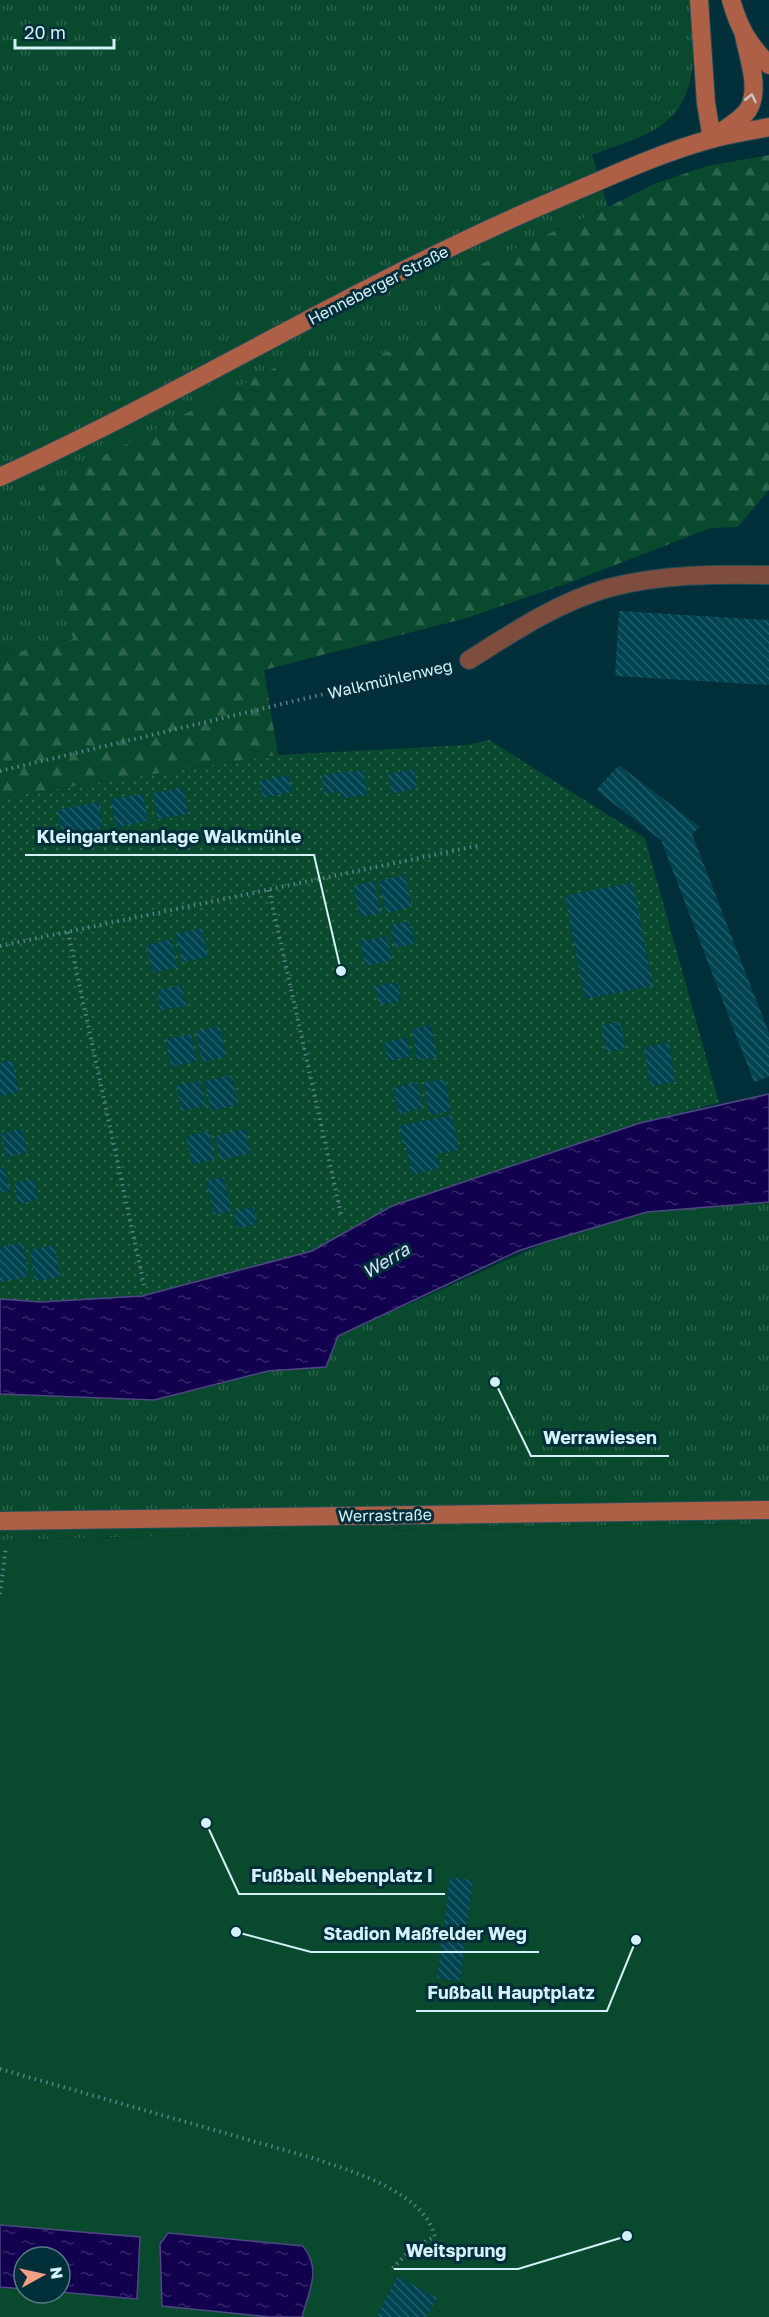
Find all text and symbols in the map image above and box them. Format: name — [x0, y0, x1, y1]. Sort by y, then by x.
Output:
scale bar — [15, 12, 114, 50]
text: 20 m — [24, 21, 66, 43]
one-way arrow — [743, 93, 756, 103]
street label: Henneberger Straße — [304, 241, 452, 329]
street label: Walkmühlenweg — [326, 655, 454, 703]
callout: Kleingartenanlage Walkmühle — [25, 819, 314, 855]
text: Kleingartenanlage Walkmühle — [37, 825, 302, 847]
water label: Werra — [358, 1237, 414, 1283]
callout: Werrawiesen — [531, 1420, 669, 1456]
text: Werrawiesen — [543, 1426, 657, 1448]
street label: Werrastraße — [338, 1504, 432, 1526]
callout: Fußball Nebenplatz I — [239, 1858, 445, 1894]
text: Fußball Nebenplatz I — [251, 1864, 433, 1886]
callout: Stadion Maßfelder Weg — [311, 1916, 539, 1952]
text: Stadion Maßfelder Weg — [323, 1922, 527, 1944]
callout: Fußball Hauptplatz — [416, 1975, 607, 2011]
text: Fußball Hauptplatz — [427, 1981, 595, 2003]
callout: Weitsprung — [394, 2233, 518, 2269]
text: Weitsprung — [406, 2239, 506, 2261]
north arrow — [12, 2245, 72, 2305]
text: N — [46, 2265, 68, 2280]

